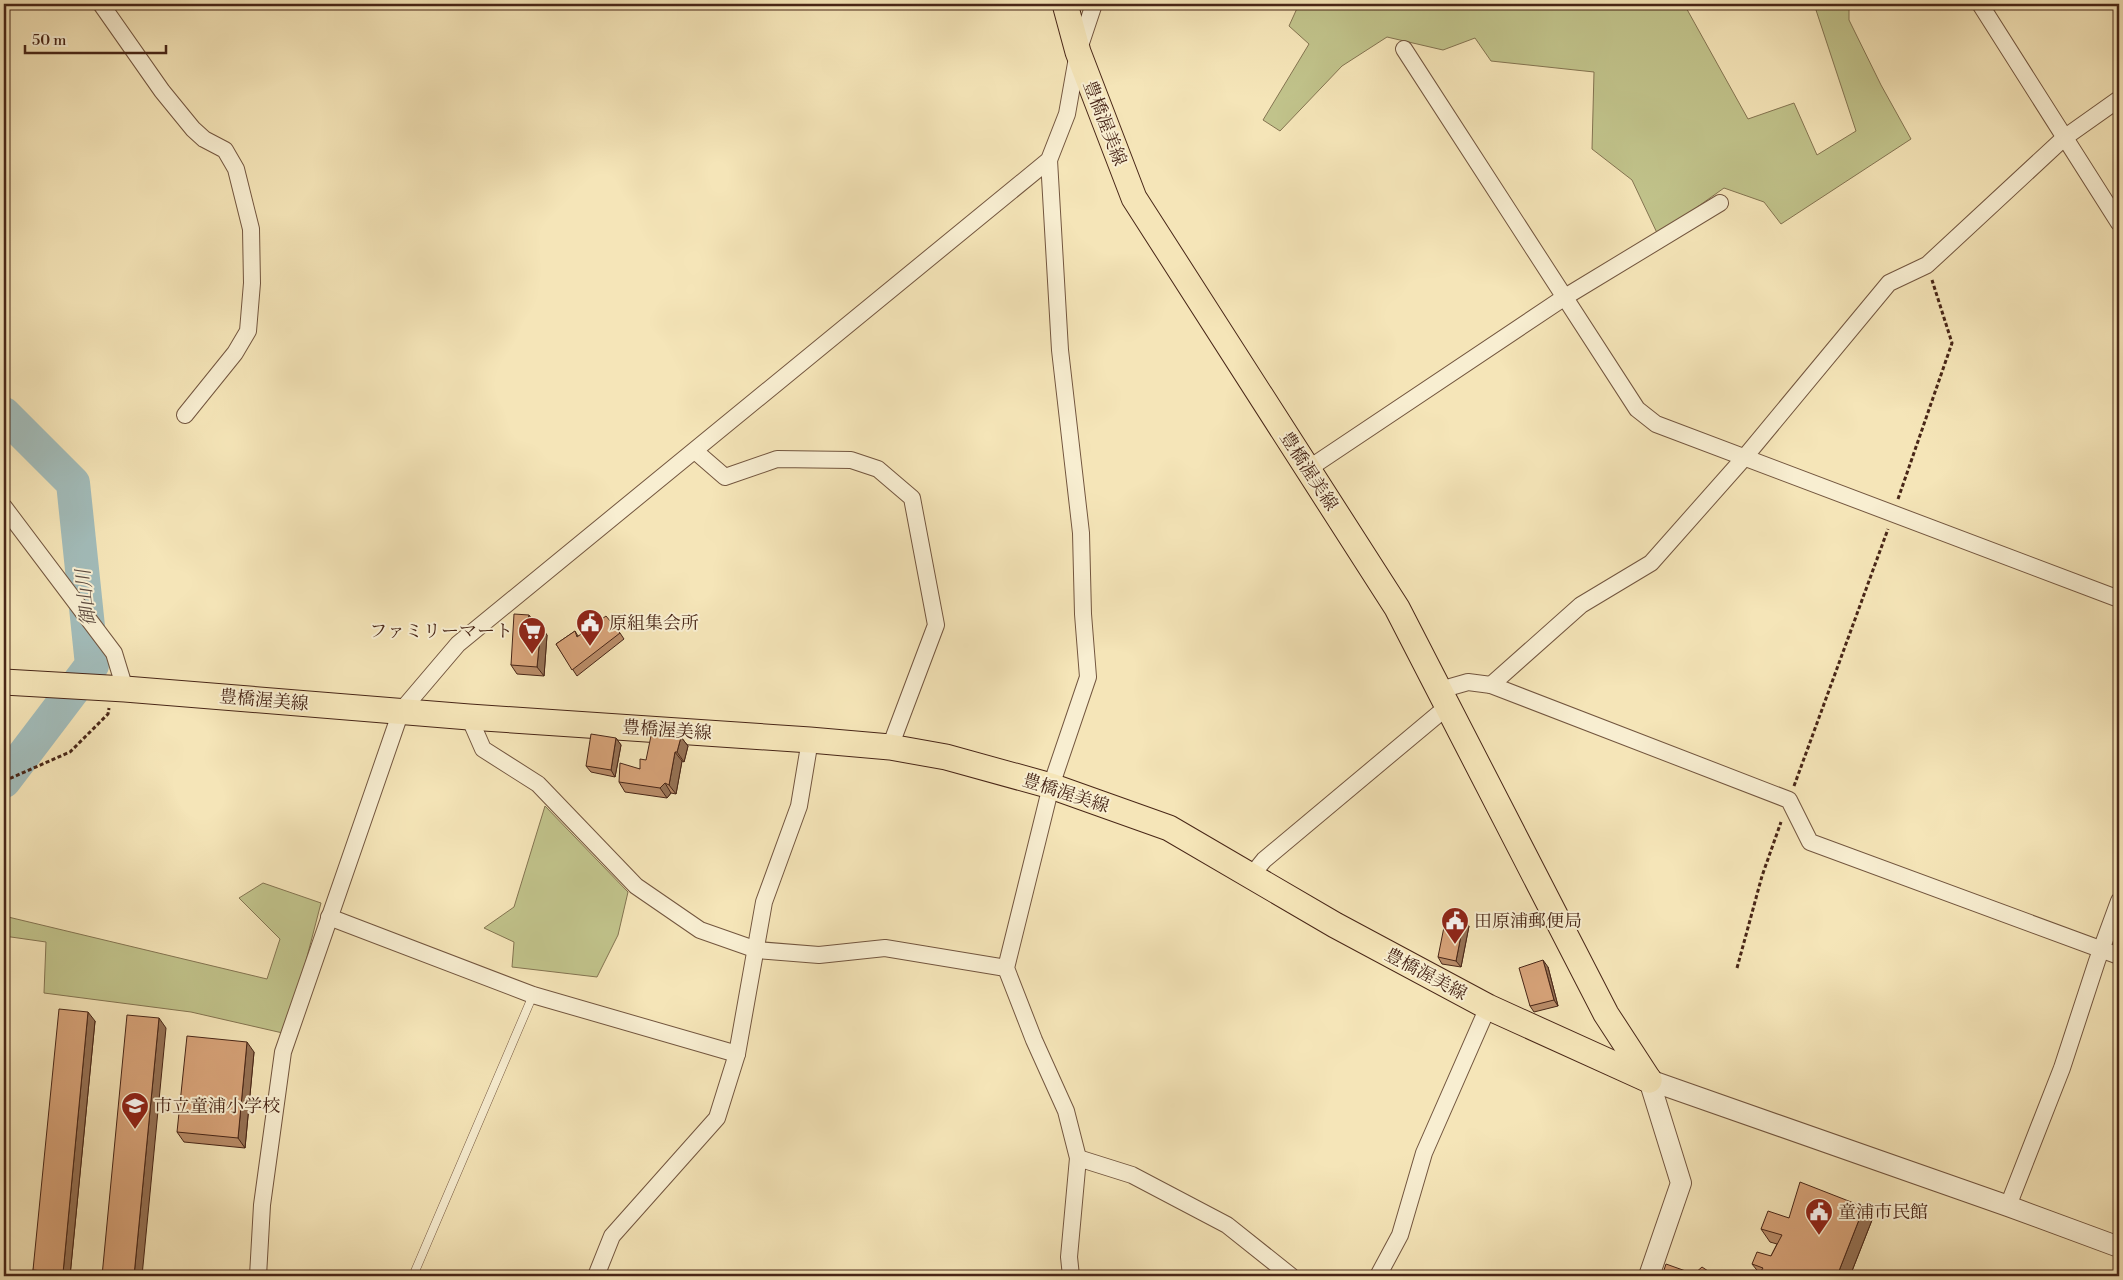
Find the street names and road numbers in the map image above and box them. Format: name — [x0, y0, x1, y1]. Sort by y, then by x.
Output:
street label: 豊橋渥美線 — [1078, 77, 1131, 169]
street label: 豊橋渥美線 — [1274, 427, 1343, 515]
street label: 豊橋渥美線 — [218, 685, 310, 716]
street label: 豊橋渥美線 — [621, 716, 713, 745]
street label: 豊橋渥美線 — [1019, 769, 1112, 818]
street label: 豊橋渥美線 — [1381, 943, 1471, 1006]

